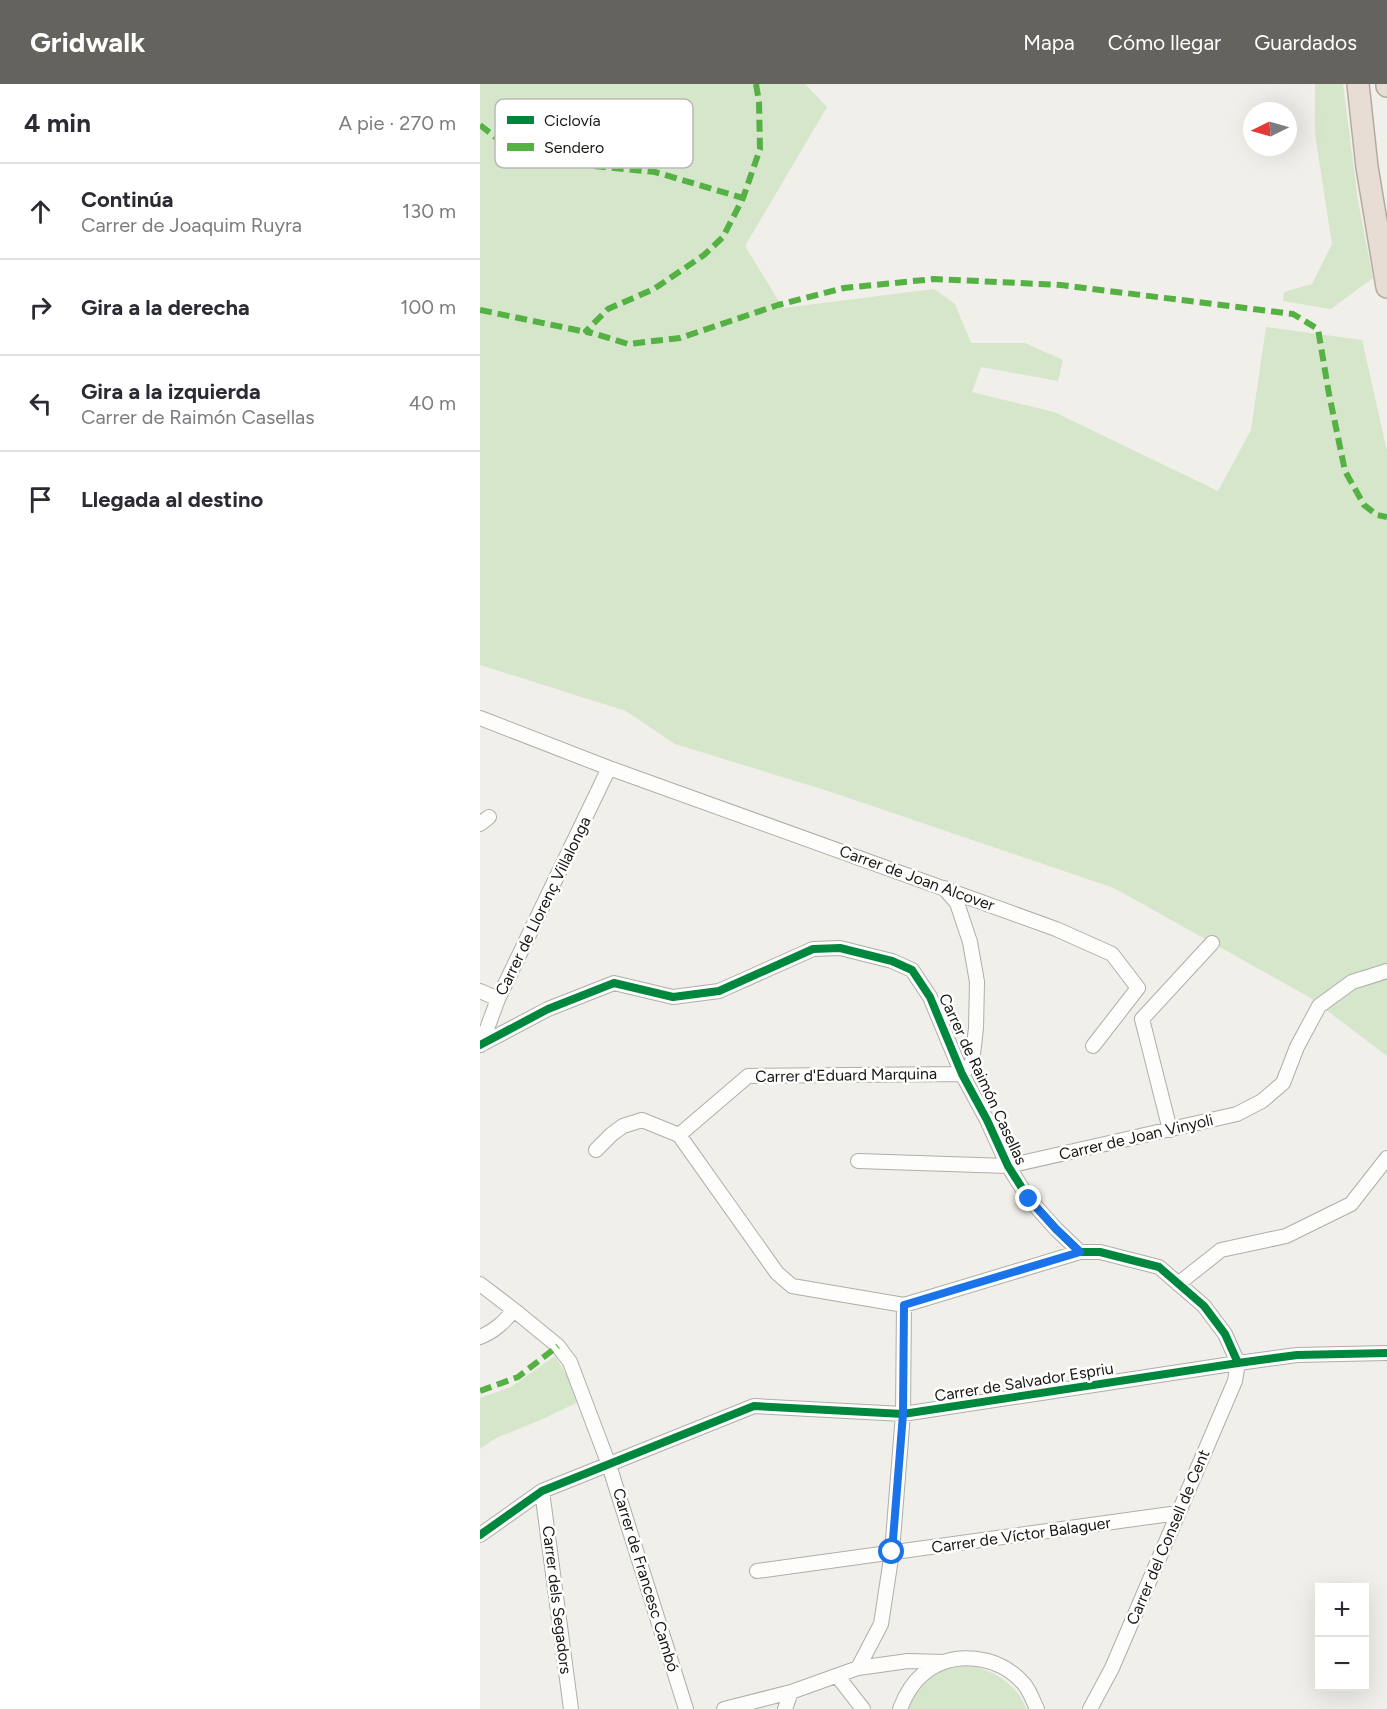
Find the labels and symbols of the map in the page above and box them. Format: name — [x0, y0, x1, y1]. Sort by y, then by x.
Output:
legend — [495, 99, 693, 168]
north arrow — [1243, 102, 1297, 156]
text: Ciclovía — [544, 111, 601, 130]
text: Sendero — [544, 138, 604, 157]
street label: Carrer de Llorenç Villalonga — [491, 813, 595, 999]
street label: Carrer de Joan Alcover — [837, 841, 998, 915]
street label: Carrer de Raimón Casellas — [935, 990, 1031, 1168]
street label: Carrer d'Eduard Marquina — [755, 1064, 937, 1086]
street label: Carrer de Joan Vinyoli — [1057, 1110, 1215, 1164]
route end — [1015, 1185, 1041, 1211]
street label: Carrer de Salvador Espriu — [933, 1358, 1115, 1406]
street label: Carrer del Consell de Cent — [1122, 1447, 1214, 1627]
street label: Carrer de Francesc Cambó — [609, 1486, 683, 1674]
street label: Carrer de Víctor Balaguer — [930, 1513, 1112, 1557]
street label: Carrer dels Segadors — [538, 1525, 576, 1675]
route start — [878, 1538, 904, 1564]

